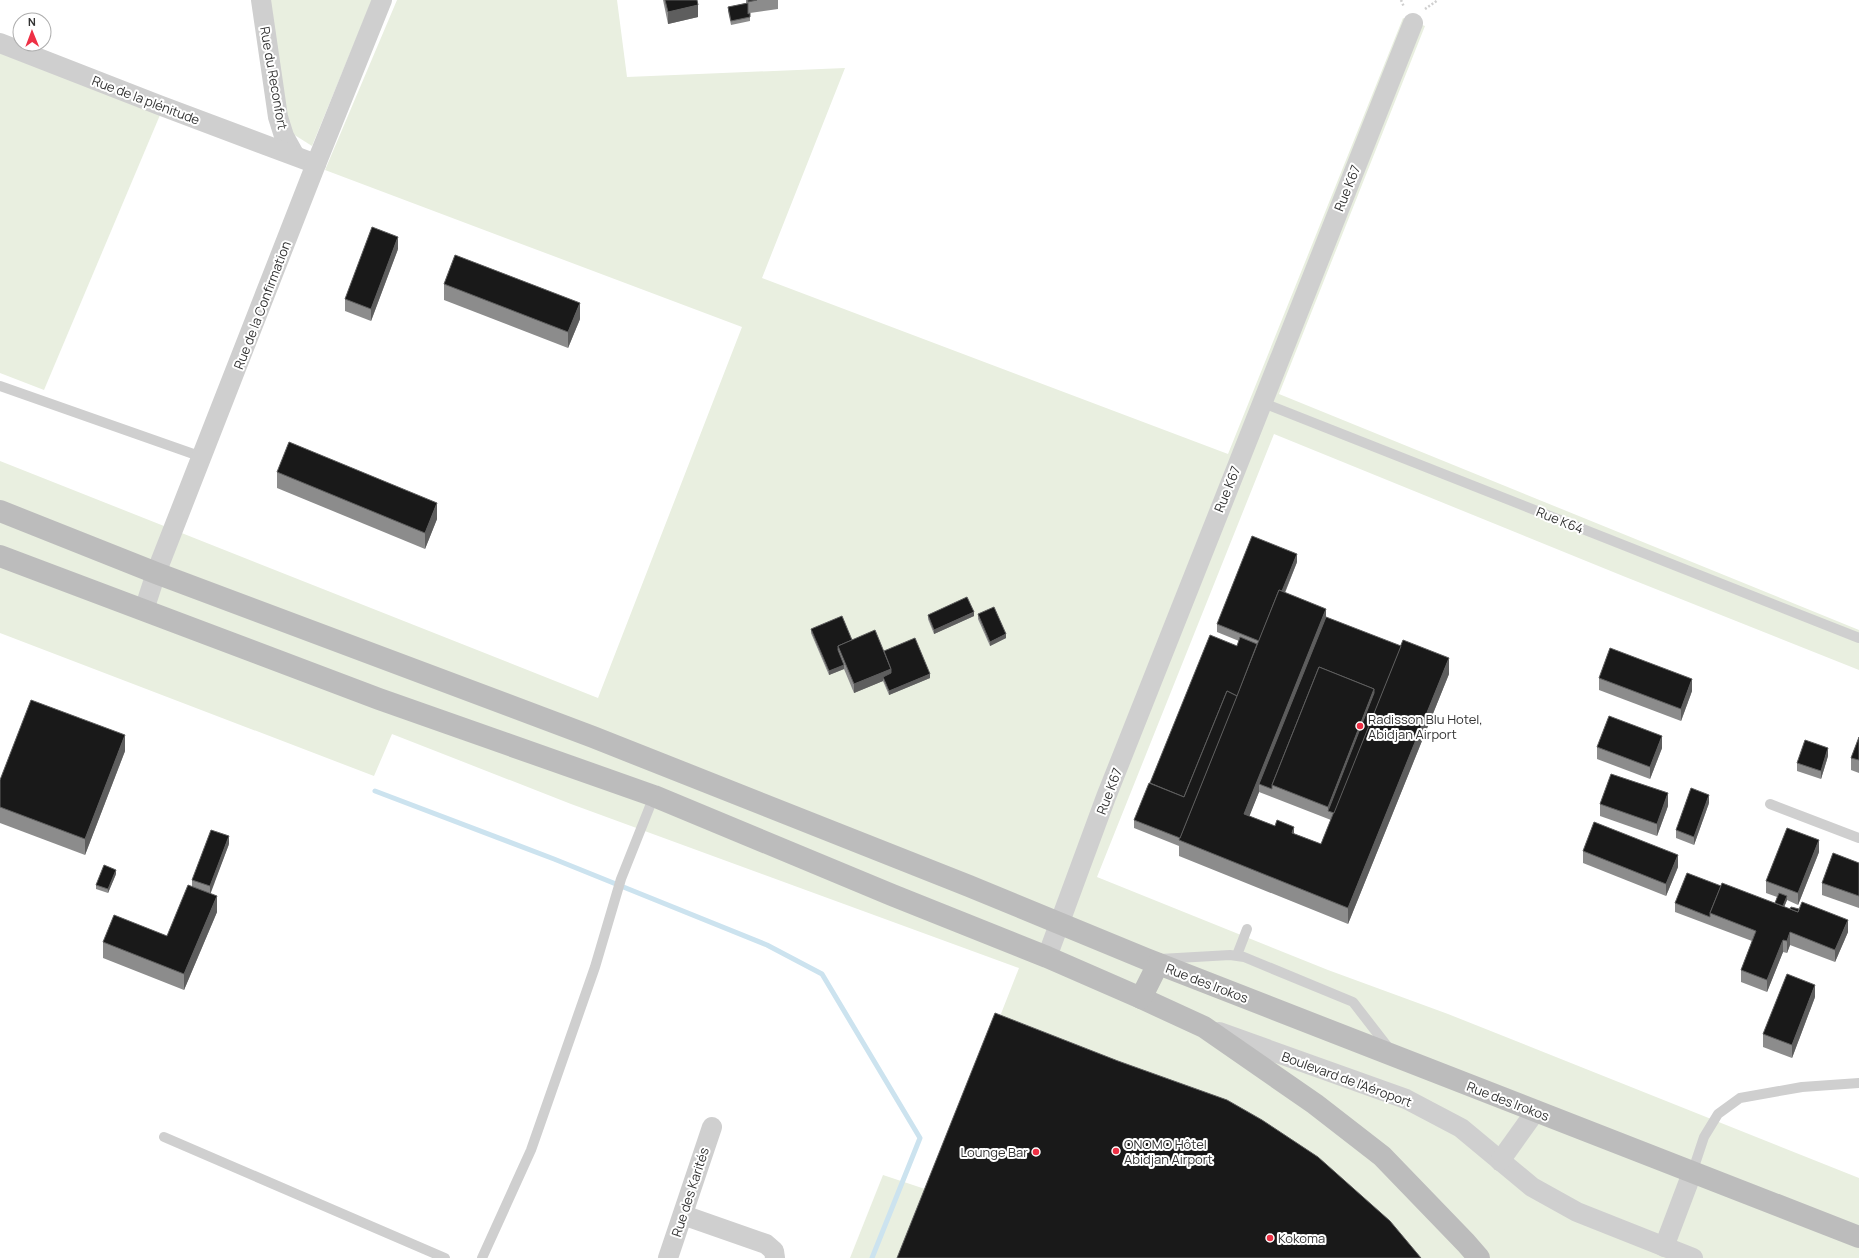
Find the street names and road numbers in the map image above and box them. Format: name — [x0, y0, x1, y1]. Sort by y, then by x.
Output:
street label: Rue du Reconfort — [256, 25, 292, 131]
street label: Rue de la plénitude — [90, 71, 203, 129]
street label: Rue K67 — [1330, 162, 1364, 214]
street label: Rue de la Confirmation — [229, 238, 295, 372]
street label: Rue K67 — [1210, 463, 1244, 515]
street label: Rue K64 — [1534, 502, 1587, 538]
street label: Rue K67 — [1092, 765, 1126, 817]
street label: Rue des Irokos — [1163, 959, 1251, 1007]
street label: Boulevard de l'Aéroport — [1279, 1047, 1415, 1111]
street label: Rue des Irokos — [1464, 1077, 1552, 1125]
street label: Rue des Karités — [667, 1145, 713, 1239]

